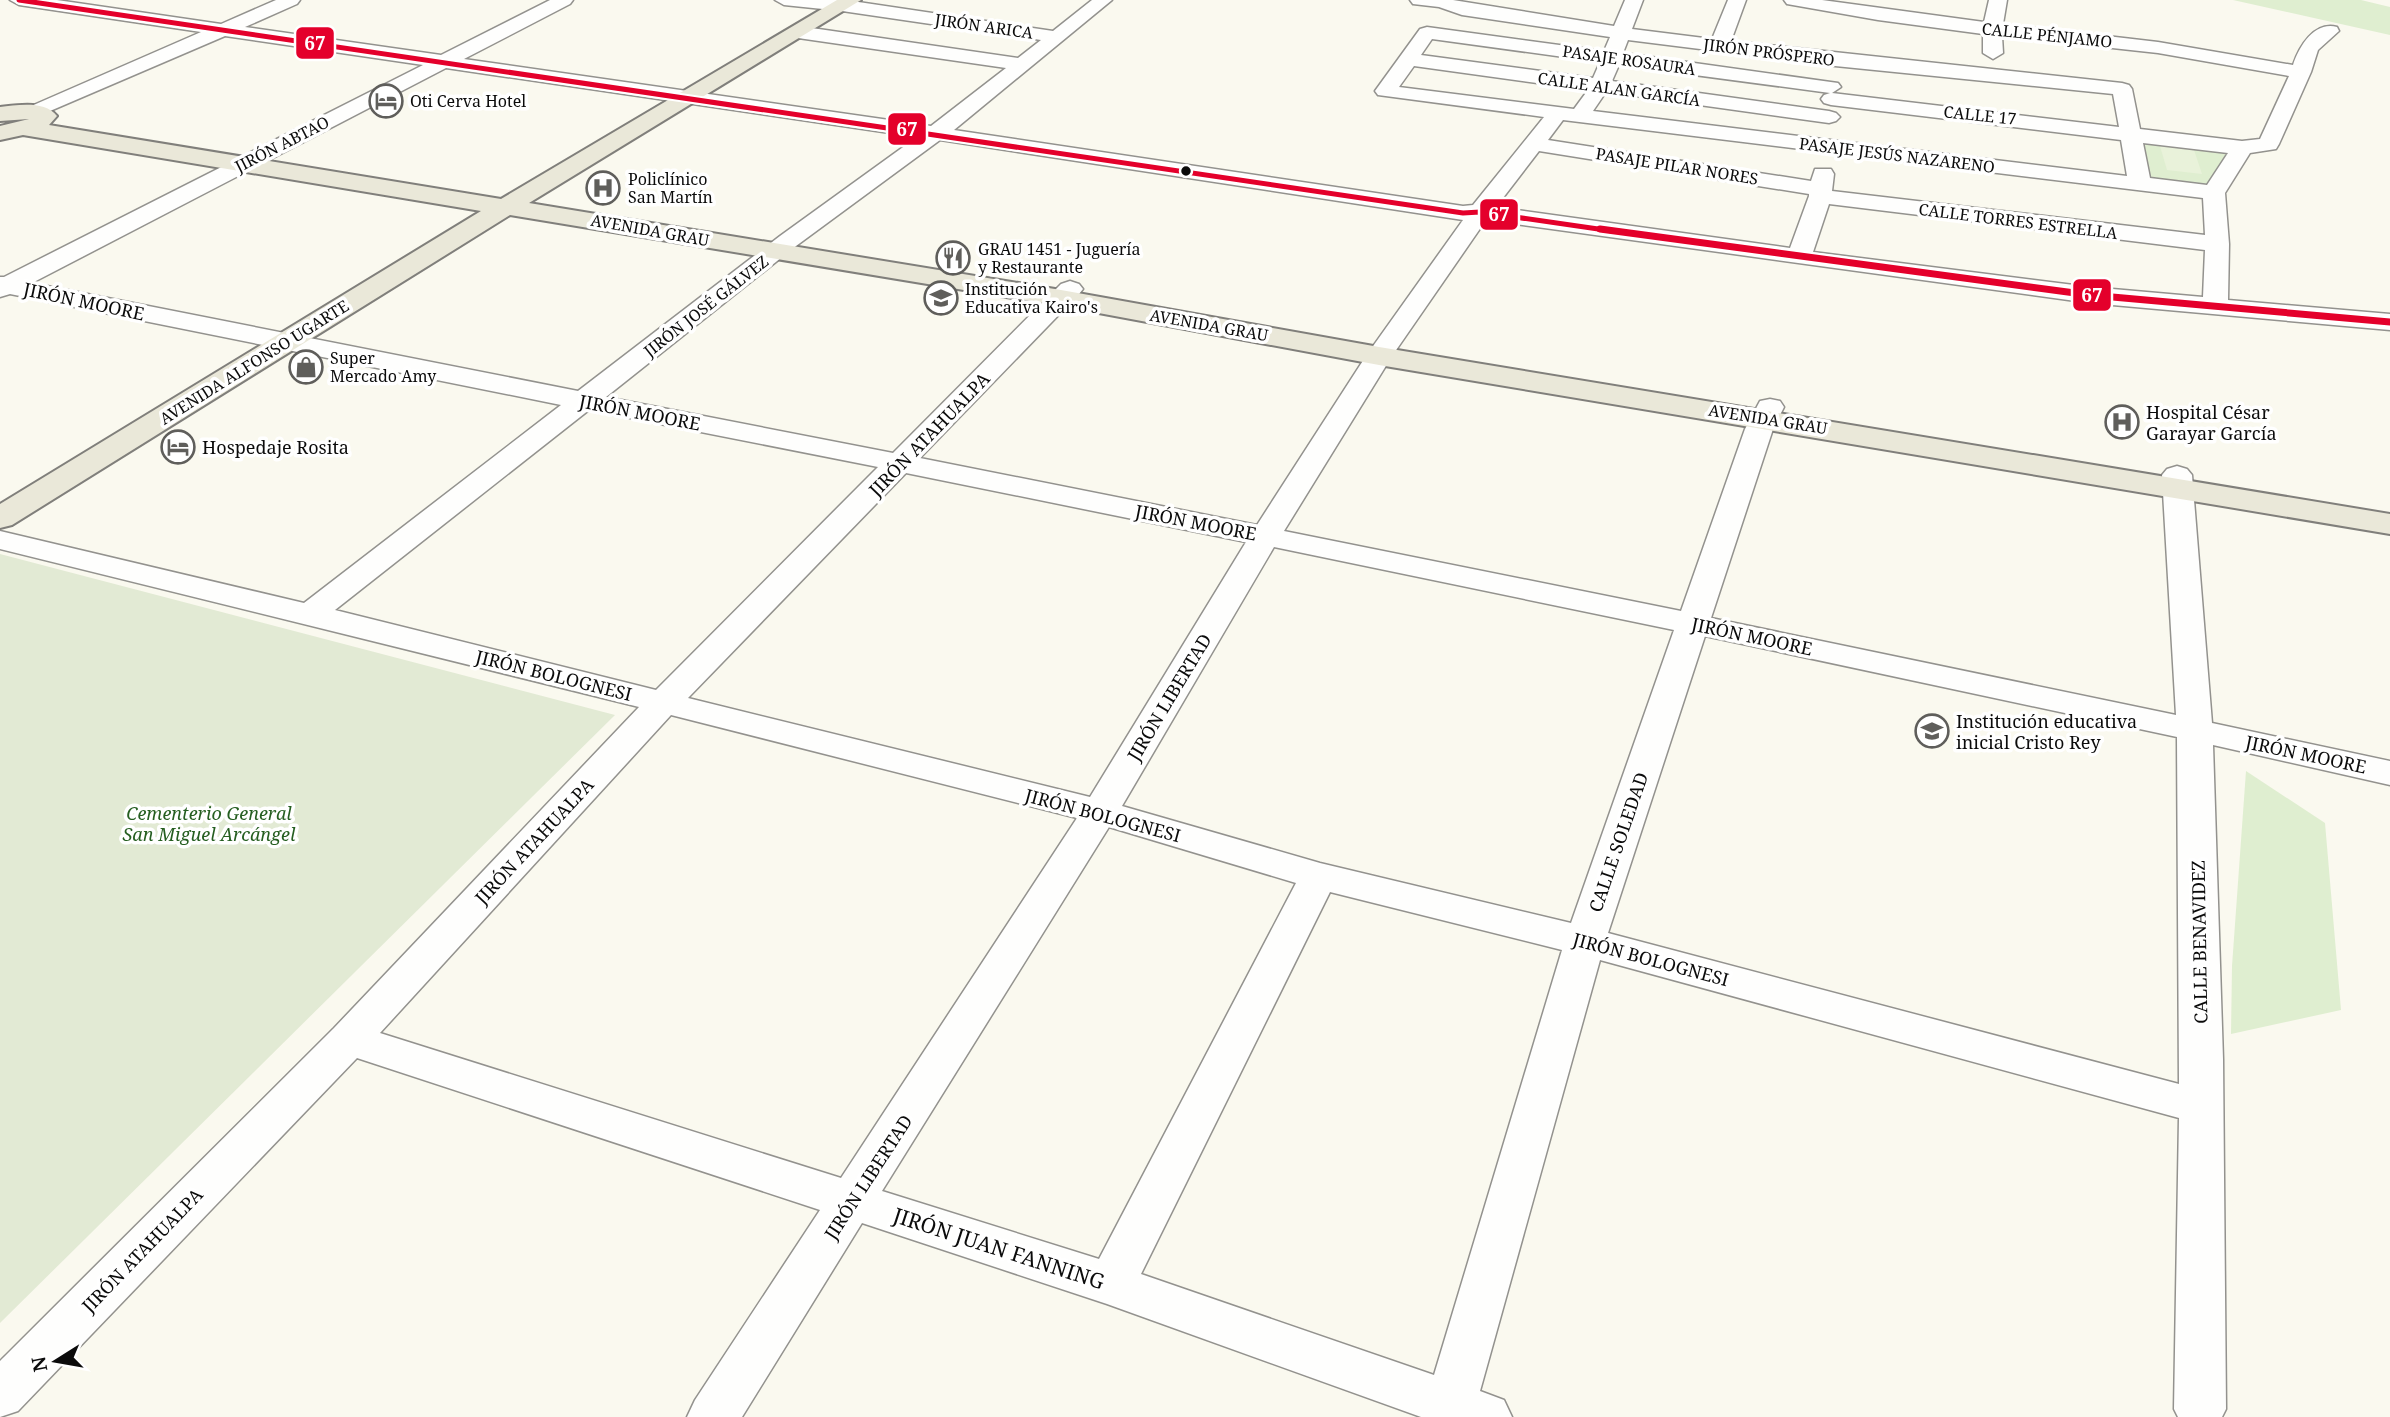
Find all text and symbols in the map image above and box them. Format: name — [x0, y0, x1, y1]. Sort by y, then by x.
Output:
street label: JIRÓN ARICA — [933, 8, 1035, 44]
street label: CALLE PÉNJAMO — [1981, 17, 2113, 53]
line badge: 67 — [295, 26, 335, 60]
text: 67 — [304, 30, 326, 56]
street label: JIRÓN PRÓSPERO — [1701, 33, 1836, 71]
street label: PASAJE ROSAURA — [1561, 40, 1698, 80]
street label: CALLE ALAN GARCÍA — [1536, 67, 1702, 111]
hotel icon: Oti Cerva Hotel — [367, 82, 405, 120]
place label: Oti Cerva Hotel — [410, 90, 526, 112]
street label: CALLE 17 — [1943, 100, 2018, 130]
street label: JIRÓN ABTAO — [230, 111, 333, 178]
line badge: 67 — [887, 112, 927, 146]
text: 67 — [896, 116, 918, 142]
street label: PASAJE JESÚS NAZARENO — [1798, 132, 1996, 178]
street label: PASAJE PILAR NORES — [1594, 142, 1760, 190]
unlabelled marker — [1179, 164, 1193, 178]
place label: Policlínico San Martín — [628, 168, 713, 208]
hospital icon: Policlínico San Martín — [584, 169, 622, 207]
line badge: 67 — [1479, 198, 1519, 231]
street label: CALLE TORRES ESTRELLA — [1917, 198, 2119, 244]
text: 67 — [1488, 201, 1510, 227]
street label: AVENIDA GRAU — [589, 209, 711, 251]
place label: GRAU 1451 - Juguería y Restaurante — [978, 238, 1140, 278]
restaurant icon: GRAU 1451 - Juguería y Restaurante — [934, 239, 972, 277]
street label: JIRÓN JOSÉ GÁLVEZ — [638, 250, 773, 362]
street label: JIRÓN MOORE — [20, 276, 147, 326]
place label: Institución Educativa Kairo's — [965, 278, 1098, 318]
line badge: 67 — [2072, 278, 2112, 312]
school or university icon: Institución Educativa Kairo's — [922, 279, 960, 317]
text: 67 — [2081, 282, 2103, 308]
street label: AVENIDA ALFONSO UGARTE — [155, 295, 353, 429]
street label: AVENIDA GRAU — [1148, 304, 1270, 346]
place label: Super Mercado Amy — [330, 347, 437, 387]
shop icon: Super Mercado Amy — [287, 348, 325, 386]
street label: JIRÓN ATAHUALPA — [863, 366, 995, 502]
street label: JIRÓN MOORE — [576, 388, 703, 436]
street label: AVENIDA GRAU — [1707, 399, 1829, 439]
place label: Hospital César Garayar García — [2146, 400, 2277, 445]
hospital icon: Hospital César Garayar García — [2103, 403, 2141, 441]
hotel icon: Hospedaje Rosita — [159, 428, 197, 466]
place label: Hospedaje Rosita — [202, 435, 349, 459]
street label: JIRÓN MOORE — [1132, 498, 1259, 546]
street label: JIRÓN MOORE — [1688, 611, 1815, 661]
street label: JIRÓN LIBERTAD — [1121, 629, 1216, 766]
street label: JIRÓN BOLOGNESI — [472, 644, 635, 706]
place label: Institución educativa inicial Cristo Rey — [1956, 709, 2137, 754]
school or university icon: Institución educativa inicial Cristo Rey — [1913, 712, 1951, 750]
street label: JIRÓN MOORE — [2242, 729, 2369, 779]
street label: CALLE SOLEDAD — [1583, 769, 1653, 915]
street label: JIRÓN ATAHUALPA — [469, 773, 599, 910]
street label: JIRÓN BOLOGNESI — [1022, 782, 1183, 847]
park label: Cementerio General San Miguel Arcángel — [123, 801, 296, 846]
street label: CALLE BENAVIDEZ — [2186, 860, 2212, 1024]
street label: JIRÓN BOLOGNESI — [1570, 926, 1731, 991]
street label: JIRÓN LIBERTAD — [818, 1110, 917, 1245]
street label: JIRÓN ATAHUALPA — [76, 1182, 208, 1318]
street label: JIRÓN JUAN FANNING — [889, 1200, 1108, 1295]
north arrow — [21, 1326, 91, 1396]
text: N — [25, 1354, 54, 1374]

